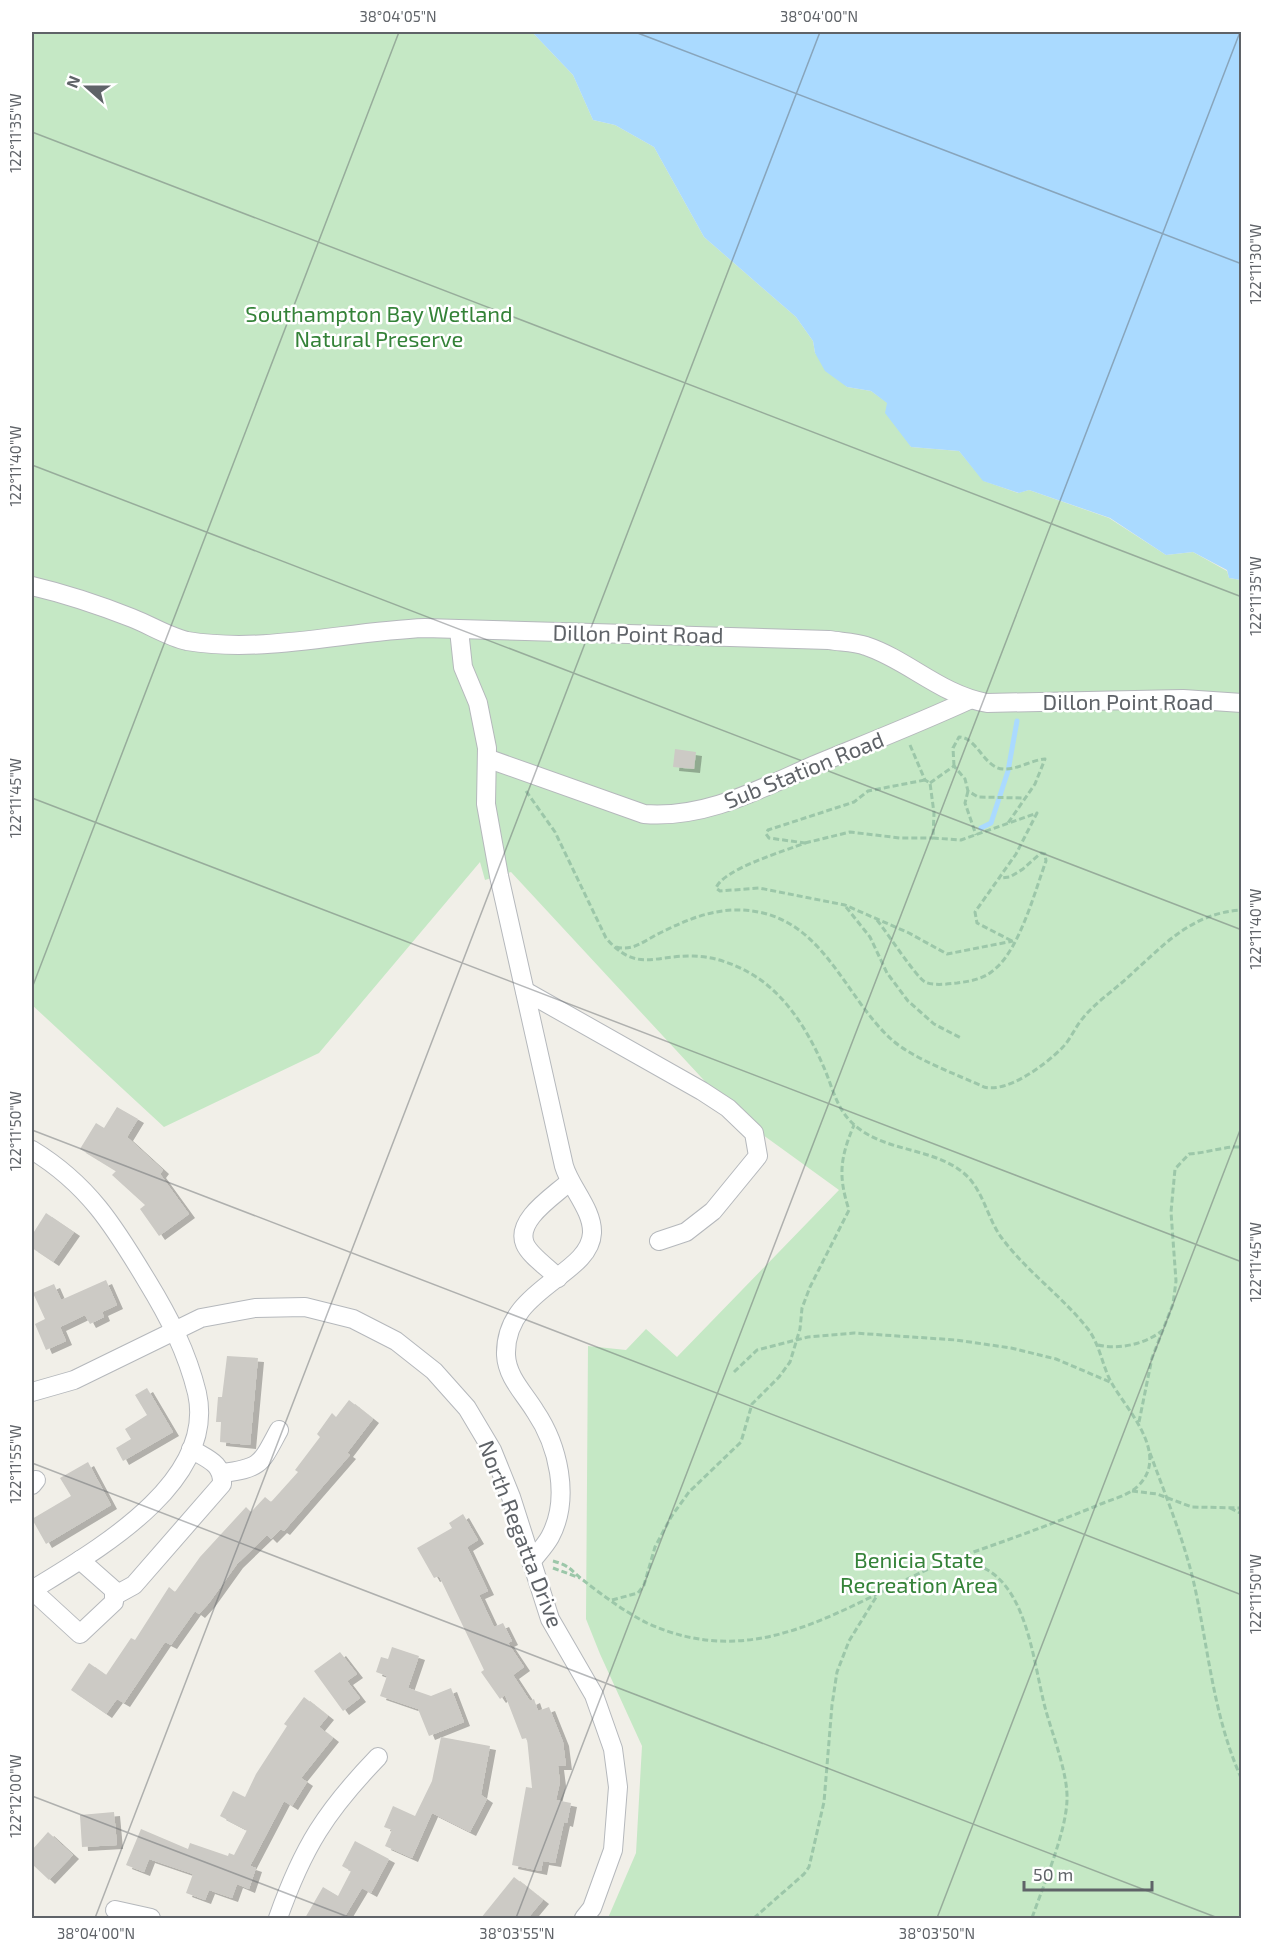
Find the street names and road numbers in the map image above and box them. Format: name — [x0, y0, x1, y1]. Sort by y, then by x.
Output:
street label: Dillon Point Road — [552, 619, 724, 647]
street label: Dillon Point Road — [1043, 688, 1213, 714]
street label: Sub Station Road — [720, 725, 887, 813]
street label: North Regatta Drive — [474, 1436, 570, 1631]

